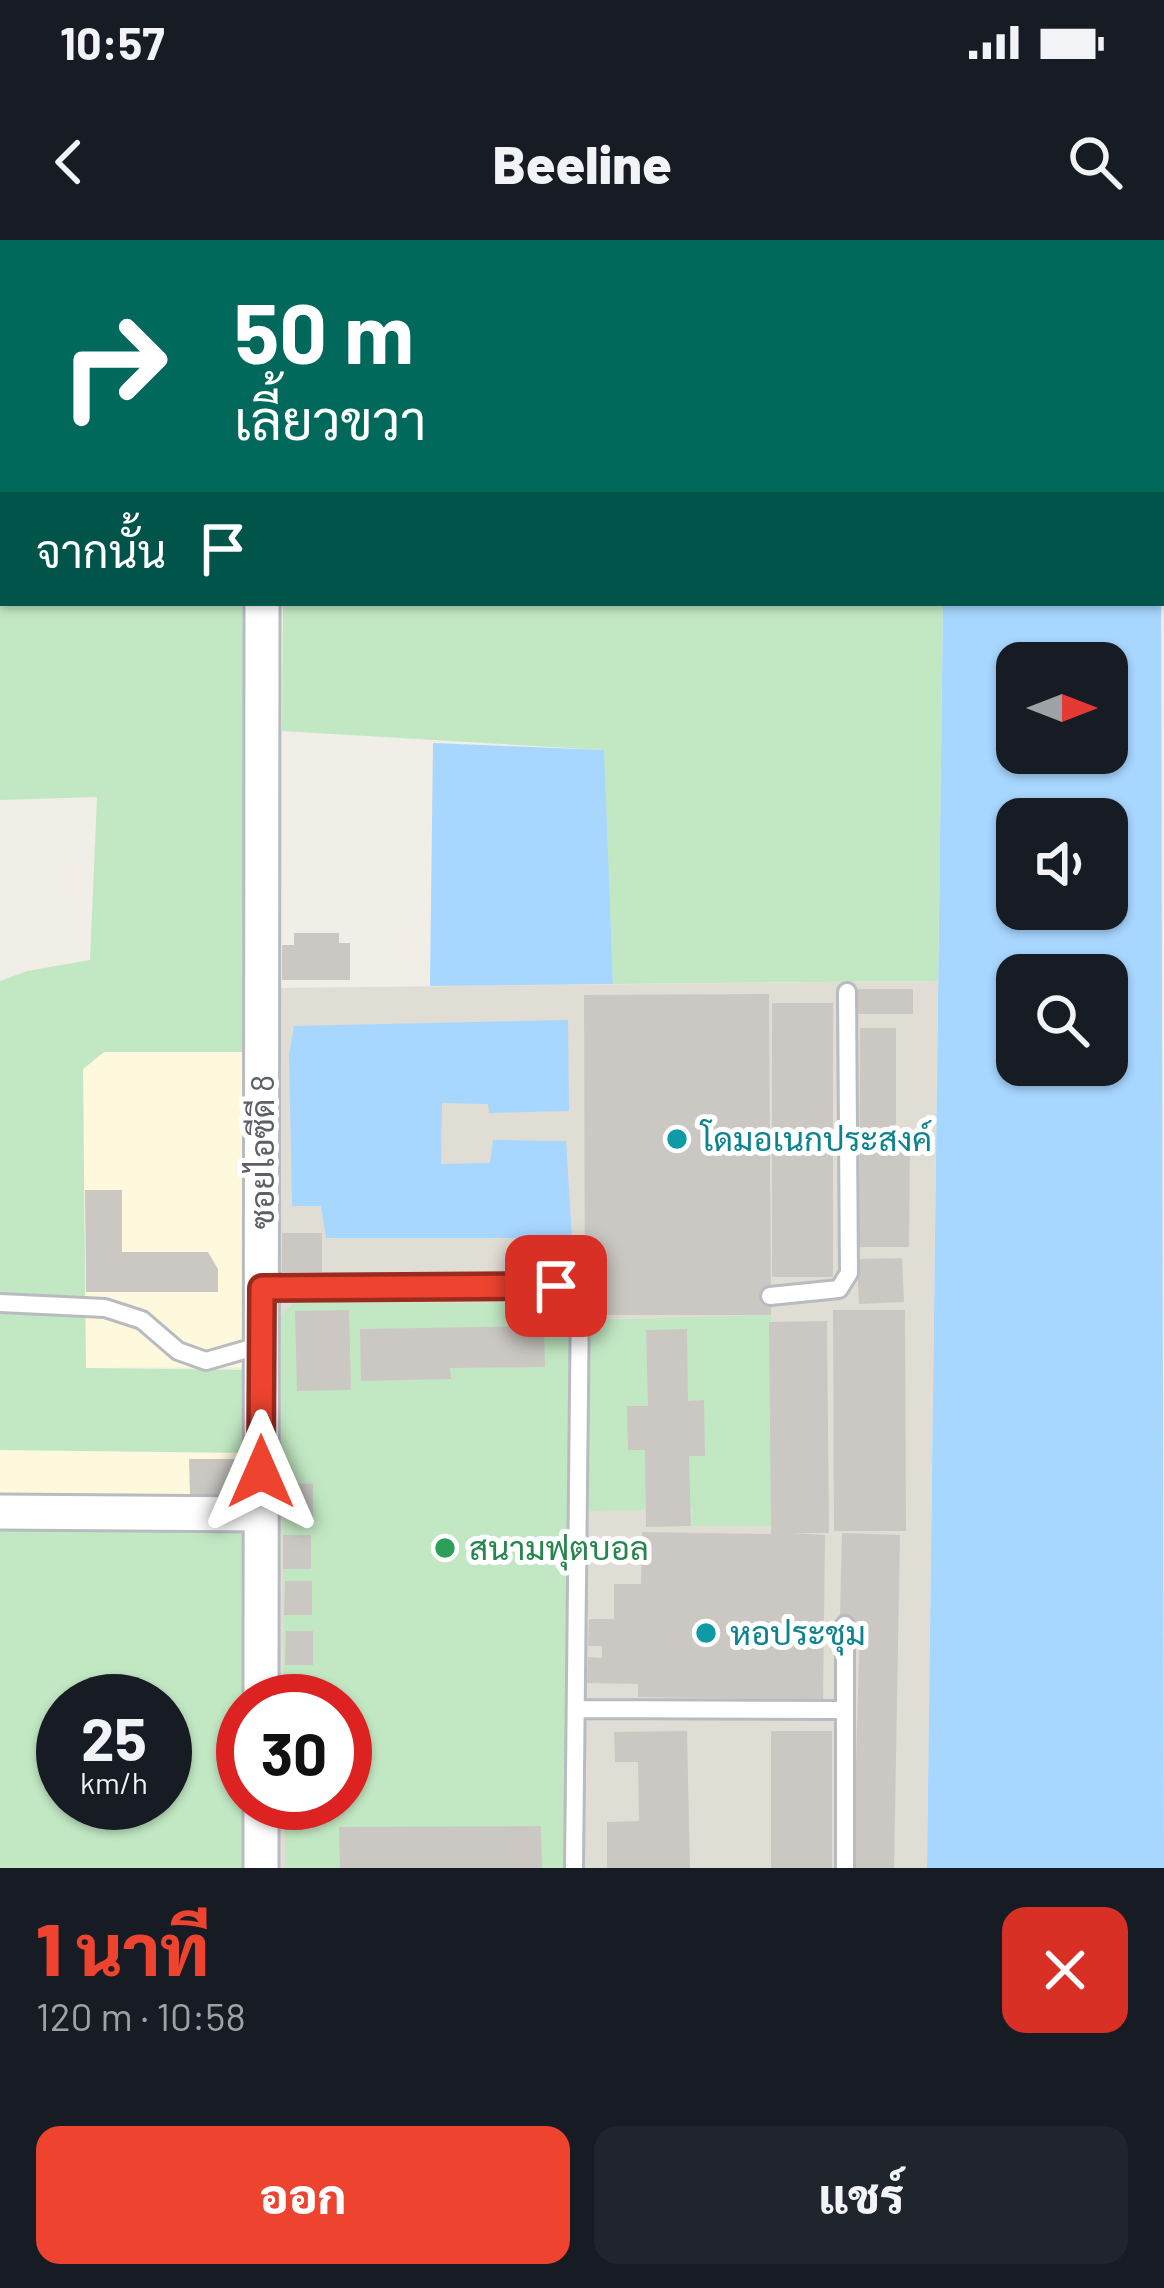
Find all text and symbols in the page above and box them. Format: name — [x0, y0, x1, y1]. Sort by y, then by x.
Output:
text: 10:57 — [60, 15, 165, 69]
icon: back — [36, 129, 102, 195]
icon: search — [1062, 129, 1128, 195]
text: Beeline — [492, 130, 672, 195]
text: 50 m — [234, 280, 414, 381]
icon: right — [36, 288, 192, 444]
text: เลี้ยวขวา — [234, 386, 427, 451]
icon: arrive — [190, 516, 256, 582]
text: จากนั้น — [36, 523, 166, 577]
north arrow — [996, 642, 1128, 774]
map controls — [996, 642, 1128, 1086]
button: sound — [996, 798, 1128, 930]
button: search — [996, 954, 1128, 1086]
street label: ซอยไอซีดี 8 — [241, 1075, 281, 1229]
place label: โดมอเนกประสงค์ — [699, 1118, 932, 1158]
marker: โดมอเนกประสงค์ — [664, 1126, 690, 1152]
pin — [505, 1235, 607, 1337]
icon: arrive — [523, 1253, 589, 1319]
position arrow — [198, 1409, 324, 1535]
place label: สนามฟุตบอล — [469, 1527, 649, 1571]
marker: สนามฟุตบอล — [432, 1535, 458, 1561]
place label: หอประชุม — [730, 1612, 866, 1656]
marker: หอประชุม — [693, 1620, 719, 1646]
speed limit sign: 30 — [216, 1674, 372, 1830]
text: 25 — [81, 1701, 147, 1773]
text: km/h — [80, 1764, 148, 1800]
text: 1 นาที — [36, 1904, 210, 1990]
button: close — [1002, 1907, 1128, 2033]
text: 120 m · 10:58 — [36, 1992, 246, 2039]
button: ออก — [36, 2126, 570, 2264]
button: แชร์ — [594, 2126, 1128, 2264]

